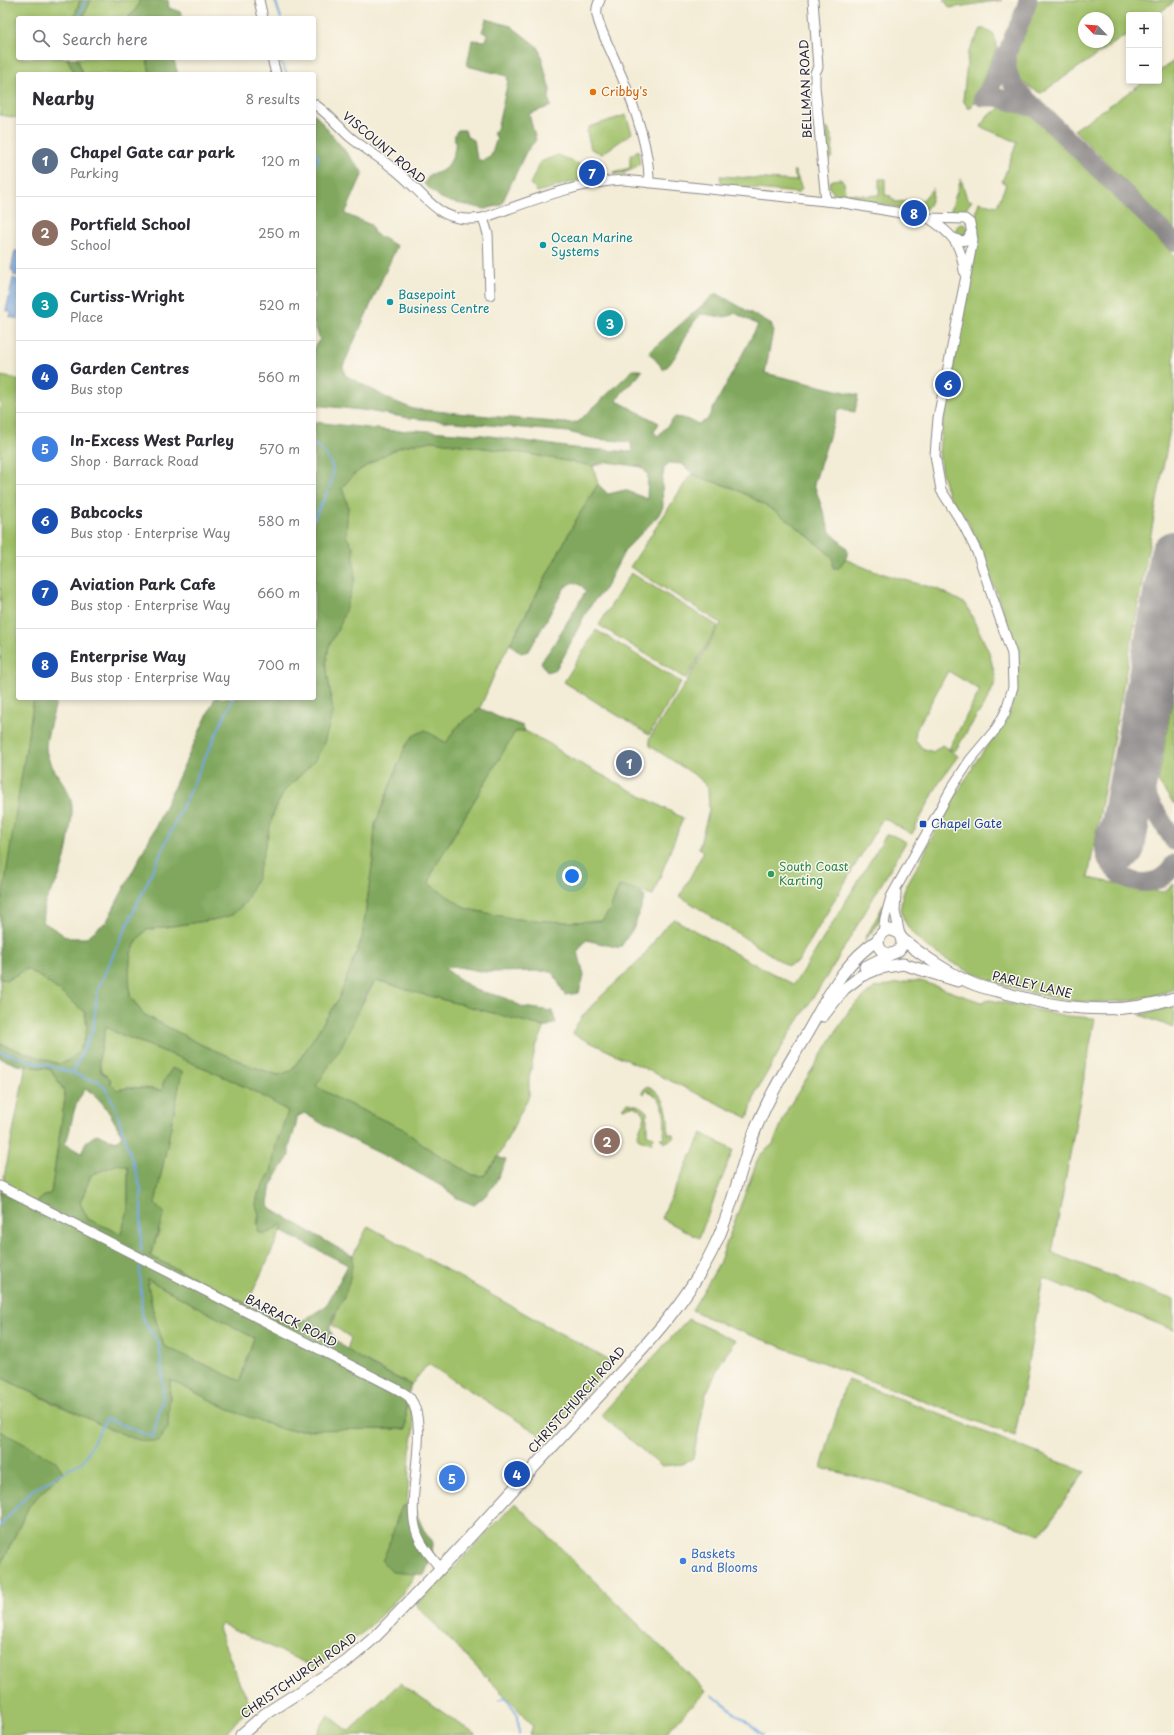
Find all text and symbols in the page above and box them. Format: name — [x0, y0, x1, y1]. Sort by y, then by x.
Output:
north arrow — [1078, 12, 1114, 48]
map controls — [1126, 12, 1162, 84]
button: + — [1126, 12, 1162, 48]
search box — [16, 16, 316, 60]
icon: search — [30, 27, 52, 49]
text: Search here — [62, 27, 148, 50]
street label: BELLMAN ROAD — [794, 39, 816, 139]
button: − — [1126, 48, 1162, 84]
place label: Cribby's — [601, 82, 648, 100]
text: Nearby — [32, 85, 94, 111]
marker: Cribby's — [588, 87, 598, 97]
text: 8 results — [246, 89, 300, 108]
street label: VISCOUNT ROAD — [339, 107, 430, 188]
text: Chapel Gate car park — [70, 140, 235, 163]
text: 1 — [42, 151, 48, 170]
text: 120 m — [261, 151, 300, 170]
pin: 7 — [579, 158, 605, 188]
text: Parking — [70, 163, 119, 182]
pin: 8 — [901, 198, 927, 228]
text: Portfield School — [70, 212, 191, 235]
text: 2 — [40, 223, 50, 242]
text: 250 m — [258, 223, 300, 242]
place label: Ocean Marine Systems — [551, 228, 633, 260]
text: School — [70, 235, 111, 254]
marker: Ocean Marine Systems — [538, 240, 548, 250]
text: Curtiss-Wright — [70, 284, 185, 307]
place label: Basepoint Business Centre — [398, 285, 489, 317]
text: 3 — [41, 295, 49, 314]
text: 520 m — [258, 295, 300, 314]
marker: Basepoint Business Centre — [385, 297, 395, 307]
text: Place — [70, 307, 103, 326]
pin: 3 — [597, 308, 623, 338]
text: Garden Centres — [70, 356, 189, 379]
text: 4 — [41, 367, 49, 386]
text: 560 m — [258, 367, 300, 386]
pin: 6 — [935, 369, 961, 399]
text: Bus stop — [70, 379, 123, 398]
text: In-Excess West Parley — [70, 428, 234, 451]
text: 5 — [41, 439, 49, 458]
text: 570 m — [259, 439, 300, 458]
text: Shop · Barrack Road — [70, 451, 199, 470]
text: Babcocks — [70, 500, 143, 523]
text: 6 — [40, 511, 50, 530]
text: 580 m — [258, 511, 300, 530]
text: Bus stop · Enterprise Way — [70, 523, 230, 542]
text: Aviation Park Cafe — [70, 572, 216, 595]
text: 7 — [41, 583, 49, 602]
text: 660 m — [257, 583, 300, 602]
text: Bus stop · Enterprise Way — [70, 595, 230, 614]
text: Enterprise Way — [70, 644, 186, 667]
text: 8 — [41, 655, 49, 674]
text: 700 m — [258, 655, 300, 674]
text: Bus stop · Enterprise Way — [70, 667, 230, 686]
pin: 1 — [616, 748, 642, 778]
place label: Chapel Gate — [931, 814, 1002, 832]
marker: Chapel Gate — [918, 819, 928, 829]
place label: South Coast Karting — [779, 857, 849, 889]
your location — [562, 866, 582, 886]
marker: South Coast Karting — [766, 869, 776, 879]
street label: PARLEY LANE — [990, 966, 1074, 1002]
pin: 2 — [594, 1126, 620, 1156]
street label: BARRACK ROAD — [242, 1289, 341, 1351]
street label: CHRISTCHURCH ROAD — [523, 1342, 629, 1457]
pin: 4 — [504, 1459, 530, 1489]
pin: 5 — [439, 1463, 465, 1493]
place label: Baskets and Blooms — [691, 1544, 758, 1576]
marker: Baskets and Blooms — [678, 1556, 688, 1566]
street label: CHRISTCHURCH ROAD — [237, 1628, 360, 1722]

